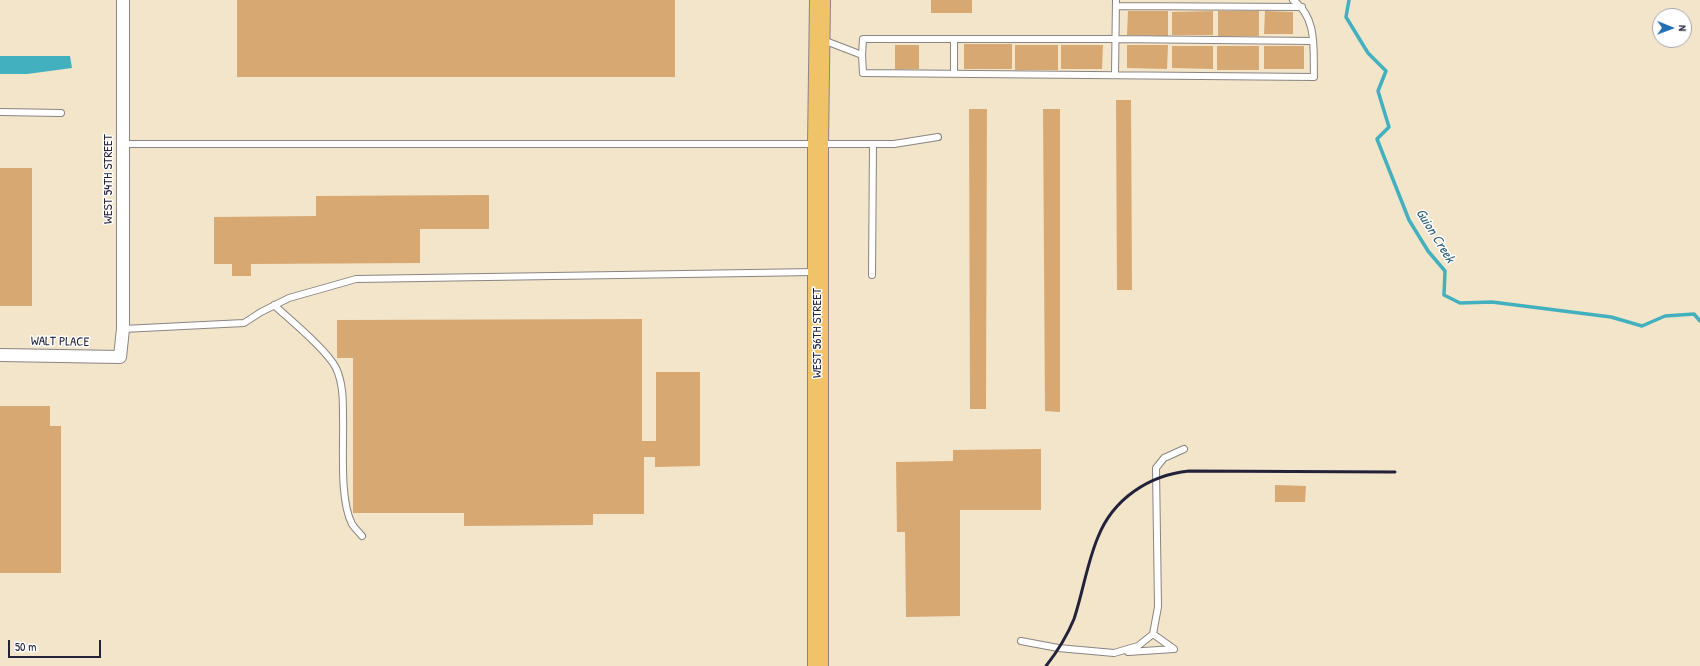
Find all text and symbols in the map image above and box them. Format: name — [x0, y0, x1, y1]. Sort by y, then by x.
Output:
north arrow — [1652, 8, 1692, 48]
text: N — [1676, 25, 1690, 31]
street label: WEST 54TH STREET — [101, 134, 117, 224]
water label: Guion Creek — [1412, 206, 1458, 266]
street label: WEST 56TH STREET — [810, 288, 826, 378]
street label: WALT PLACE — [31, 334, 89, 350]
scale bar — [10, 632, 103, 658]
text: 50 m — [15, 638, 36, 655]

